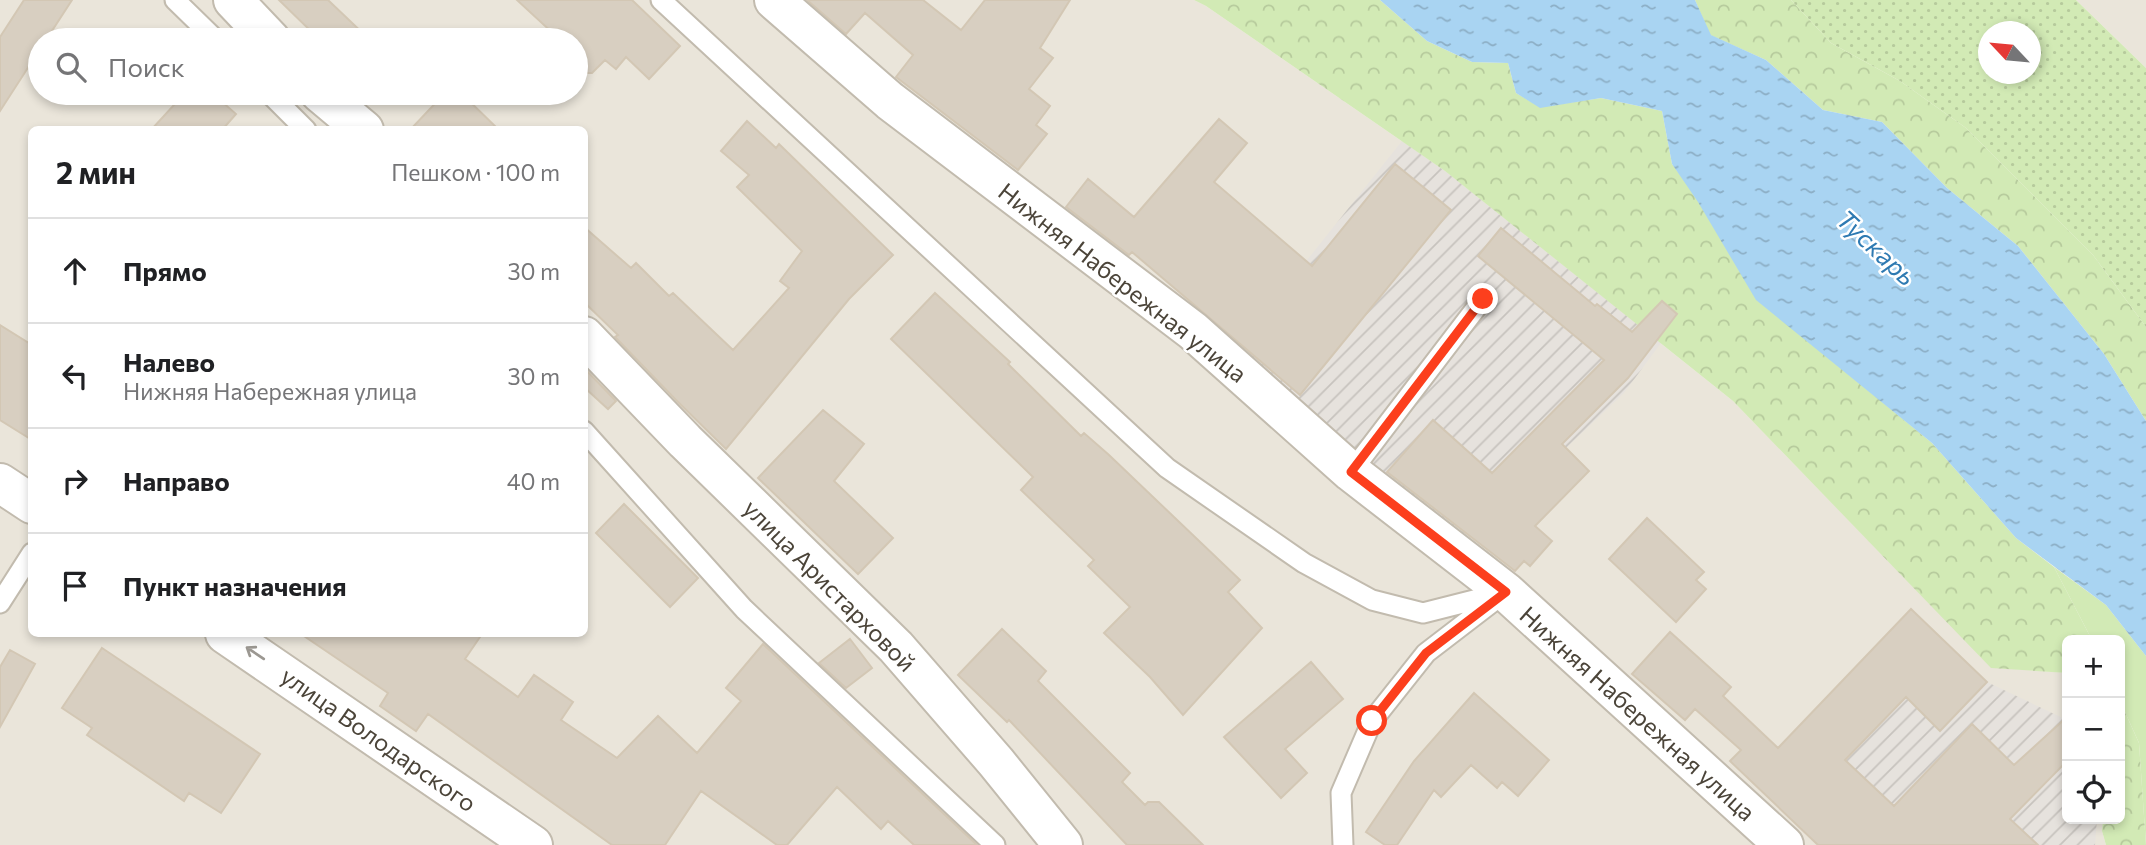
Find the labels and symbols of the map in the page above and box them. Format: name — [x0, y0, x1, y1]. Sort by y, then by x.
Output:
north arrow — [1978, 21, 2041, 84]
street label: Нижняя Набережная улица — [993, 176, 1253, 388]
water label: Тускарь — [1831, 203, 1923, 291]
route end — [1467, 283, 1498, 314]
street label: улица Аристарховой — [738, 493, 922, 677]
street label: Нижняя Набережная улица — [1514, 600, 1762, 826]
one-way arrow — [245, 646, 265, 660]
street label: улица Володарского — [276, 661, 482, 817]
route start — [1356, 705, 1387, 736]

